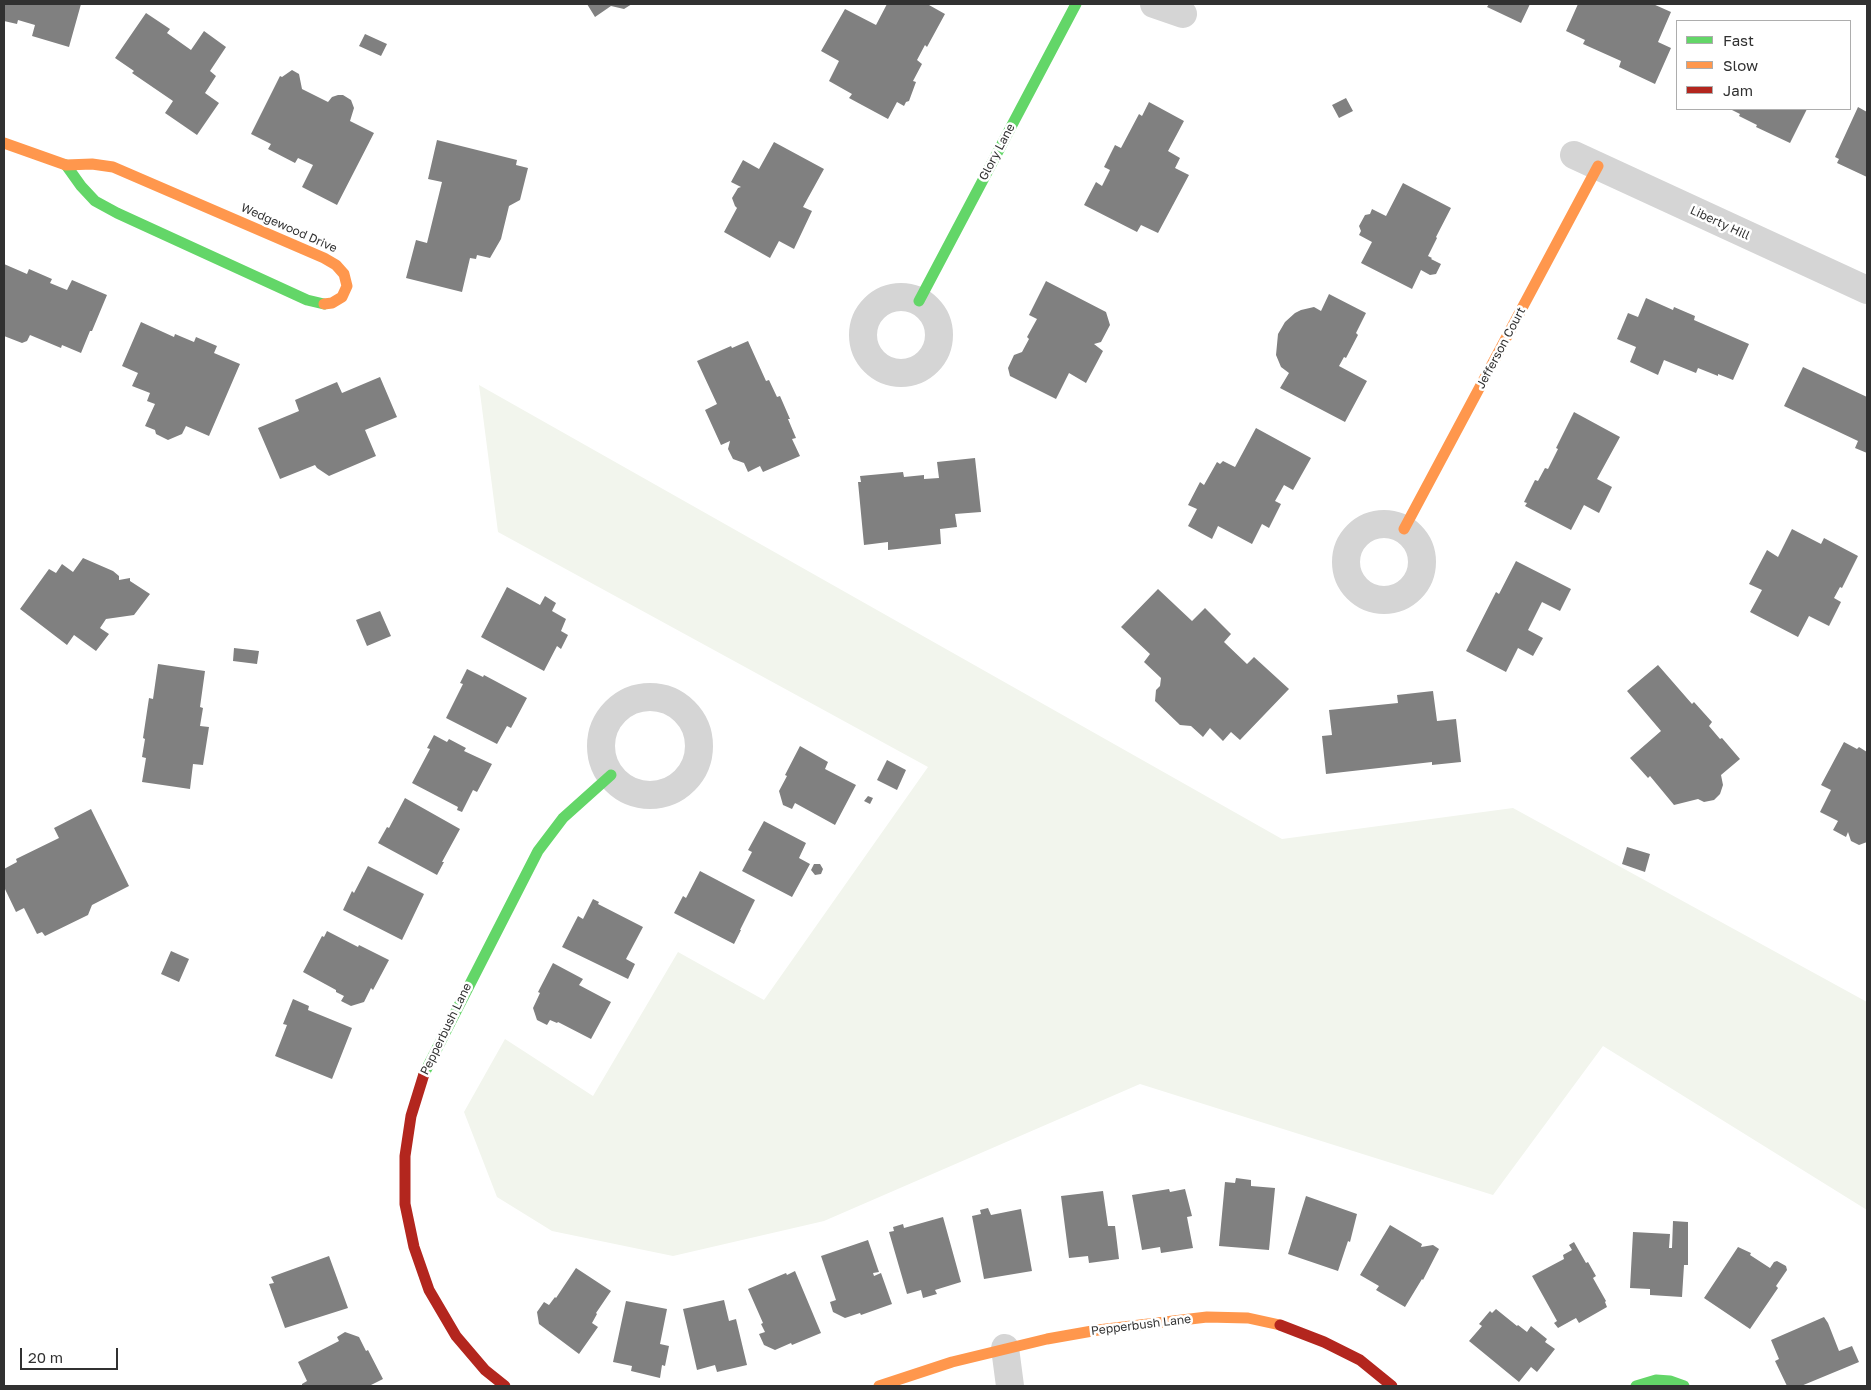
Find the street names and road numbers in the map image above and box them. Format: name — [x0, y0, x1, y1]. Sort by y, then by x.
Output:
street label: Glory Lane — [976, 121, 1018, 183]
street label: Wedgewood Drive — [239, 200, 339, 256]
street label: Liberty Hill — [1688, 203, 1752, 243]
street label: Jefferson Court — [1473, 305, 1529, 391]
street label: Pepperbush Lane — [417, 981, 475, 1077]
street label: Pepperbush Lane — [1090, 1312, 1192, 1338]

